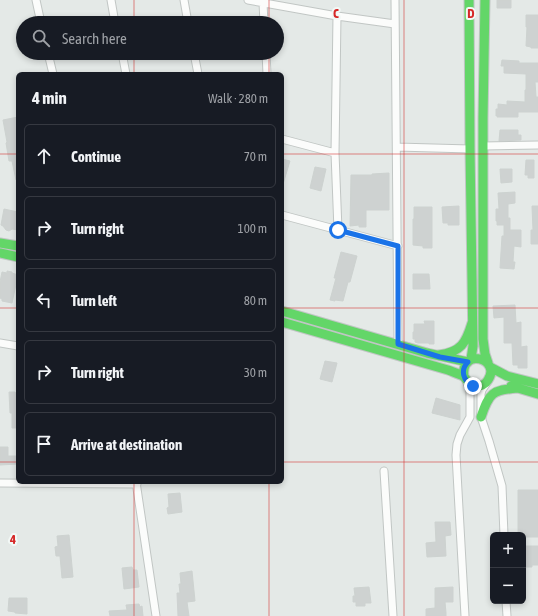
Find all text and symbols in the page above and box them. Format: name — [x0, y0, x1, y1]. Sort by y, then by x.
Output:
text: C — [333, 6, 339, 21]
text: D — [467, 6, 475, 21]
search box — [16, 16, 284, 60]
icon: search — [30, 27, 52, 49]
text: Search here — [62, 30, 127, 47]
text: 4 min — [32, 88, 67, 108]
text: Walk · 280 m — [208, 91, 268, 106]
icon: ahead — [33, 145, 55, 167]
text: Continue — [71, 148, 121, 165]
text: 70 m — [244, 149, 267, 164]
icon: right — [33, 217, 55, 239]
text: Turn right — [71, 220, 124, 237]
text: 100 m — [238, 221, 267, 236]
route start — [329, 221, 347, 239]
icon: left — [33, 289, 55, 311]
text: Turn left — [71, 292, 117, 309]
text: 80 m — [244, 293, 267, 308]
icon: right — [33, 361, 55, 383]
text: Turn right — [71, 364, 124, 381]
text: 30 m — [244, 365, 267, 380]
route end — [464, 377, 482, 395]
icon: arrive — [33, 433, 55, 455]
text: Arrive at destination — [71, 436, 182, 453]
text: 4 — [9, 532, 16, 547]
map controls — [490, 532, 526, 604]
button: + — [490, 532, 526, 568]
button: − — [490, 568, 526, 604]

